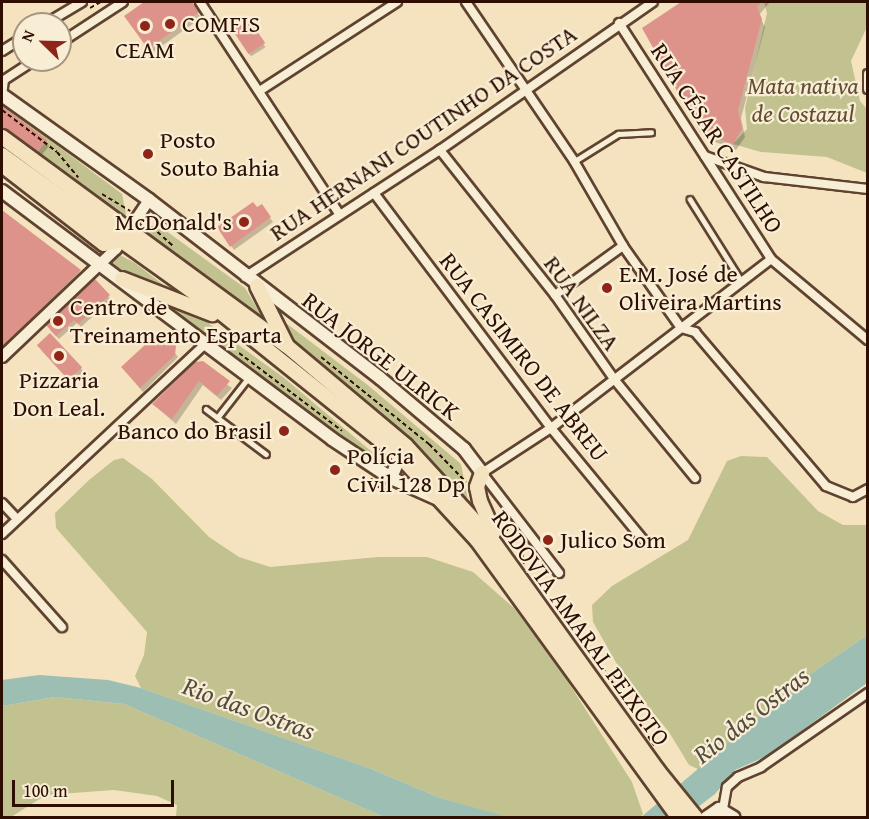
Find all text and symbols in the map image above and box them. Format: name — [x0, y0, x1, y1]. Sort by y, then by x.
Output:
place label: COMFIS — [182, 10, 260, 38]
north arrow — [12, 12, 72, 72]
marker: COMFIS — [163, 17, 177, 31]
marker: CEAM — [138, 19, 152, 33]
street label: RUA HERNANI COUTINHO DA COSTA — [264, 19, 582, 247]
text: N — [14, 26, 40, 45]
place label: CEAM — [115, 36, 175, 64]
street label: RUA CÉSAR CASTILHO — [645, 38, 789, 238]
park label: Mata nativa de Costazul — [747, 72, 859, 128]
place label: Posto Souto Bahia — [160, 126, 279, 182]
marker: Posto Souto Bahia — [141, 147, 155, 161]
place label: McDonald's — [115, 208, 232, 236]
marker: McDonald's — [237, 215, 251, 229]
street label: RUA CASIMIRO DE ABREU — [434, 247, 614, 467]
street label: RUA NILZA — [538, 250, 626, 356]
place label: E.M. José de Oliveira Martins — [619, 260, 782, 316]
marker: E.M. José de Oliveira Martins — [600, 281, 614, 295]
street label: RUA JORGE ULRICK — [297, 286, 465, 426]
place label: Centro de Treinamento Esparta — [70, 293, 282, 349]
marker: Centro de Treinamento Esparta — [51, 314, 65, 328]
marker: Pizzaria Don Leal. — [52, 349, 66, 363]
place label: Pizzaria Don Leal. — [13, 366, 105, 422]
place label: Banco do Brasil — [117, 417, 272, 445]
marker: Banco do Brasil — [277, 424, 291, 438]
place label: Polícia Civil 128 Dp — [347, 442, 465, 498]
marker: Polícia Civil 128 Dp — [328, 463, 342, 477]
street label: RODOVIA AMARAL PEIXOTO — [486, 505, 676, 751]
place label: Julico Som — [560, 526, 666, 554]
marker: Julico Som — [541, 533, 555, 547]
water label: Rio das Ostras — [687, 660, 815, 770]
water label: Rio das Ostras — [179, 670, 319, 746]
scale bar — [15, 768, 177, 806]
text: 100 m — [23, 777, 68, 804]

